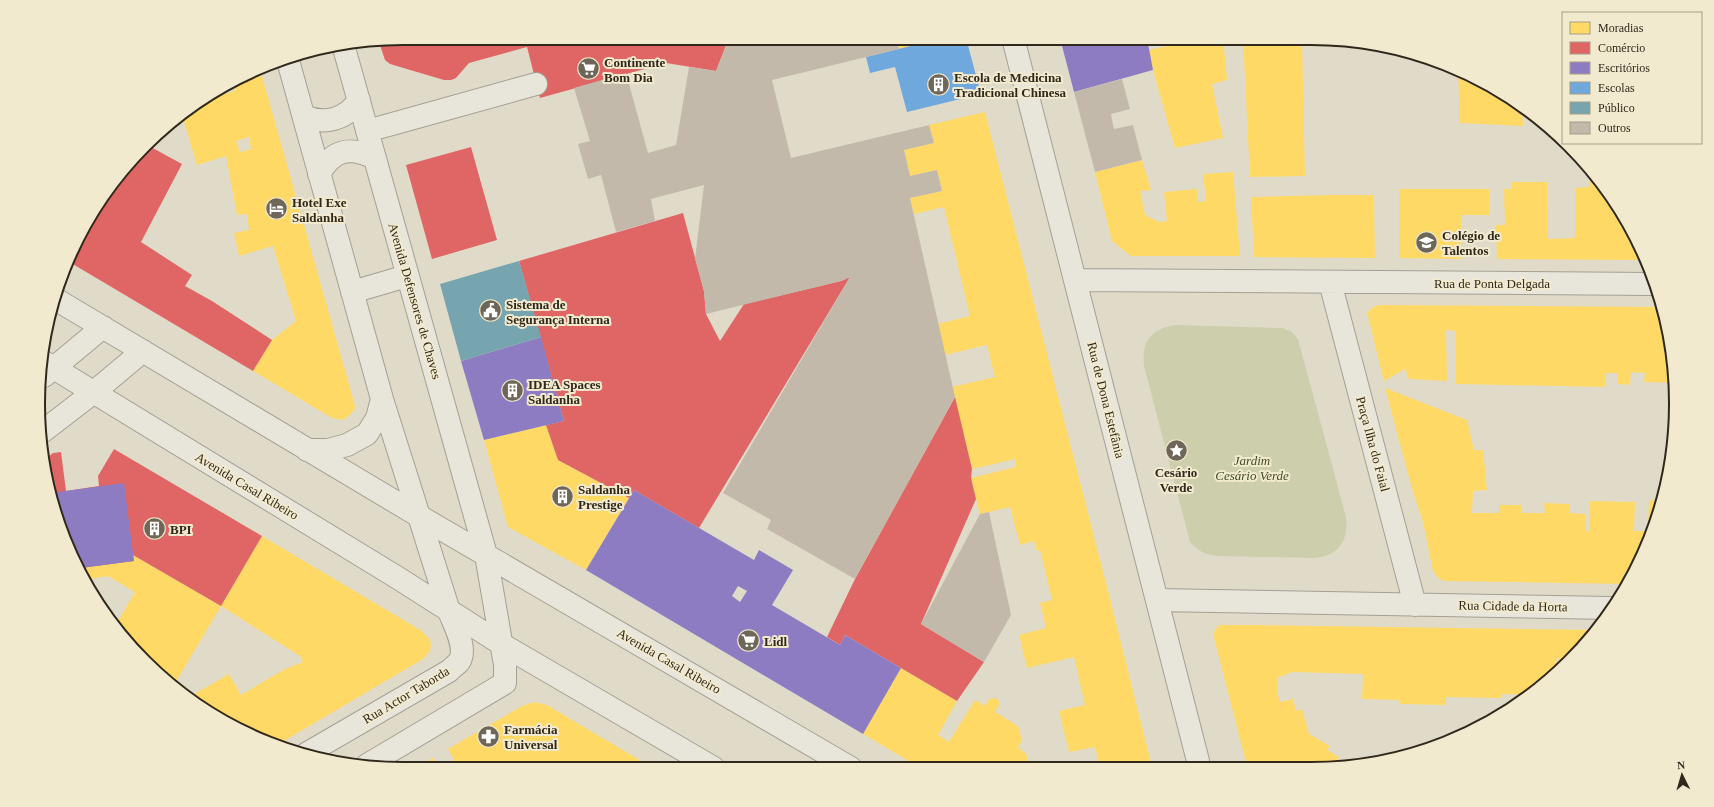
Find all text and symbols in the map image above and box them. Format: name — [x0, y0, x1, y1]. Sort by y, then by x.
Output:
legend — [1562, 12, 1702, 144]
text: Moradias — [1598, 21, 1644, 35]
text: Comércio — [1598, 41, 1645, 55]
place label: Continente Bom Dia — [604, 55, 666, 85]
supermarket icon: Continente Bom Dia — [575, 56, 601, 82]
text: Escritórios — [1598, 61, 1650, 75]
place label: Escola de Medicina Tradicional Chinesa — [954, 70, 1067, 100]
building icon: Escola de Medicina Tradicional Chinesa — [926, 71, 952, 97]
text: Escolas — [1598, 81, 1635, 95]
text: Público — [1598, 101, 1635, 115]
text: Outros — [1598, 121, 1631, 135]
place label: Hotel Exe Saldanha — [292, 195, 347, 225]
hotel icon: Hotel Exe Saldanha — [264, 196, 290, 222]
street label: Avenida Defensores de Chaves — [385, 221, 445, 381]
place label: Colégio de Talentos — [1442, 228, 1500, 258]
school or university icon: Colégio de Talentos — [1413, 229, 1439, 255]
street label: Rua de Ponta Delgada — [1434, 276, 1550, 291]
place label: Sistema de Segurança Interna — [506, 297, 610, 327]
public building icon: Sistema de Segurança Interna — [477, 298, 503, 324]
street label: Rua de Dona Estefânia — [1084, 340, 1128, 460]
place label: IDEA Spaces Saldanha — [528, 377, 601, 407]
building icon: IDEA Spaces Saldanha — [500, 378, 526, 404]
street label: Praça Ilha do Faial — [1353, 395, 1393, 494]
place icon: Cesário Verde — [1163, 437, 1189, 463]
street label: Avenida Casal Ribeiro — [193, 449, 301, 523]
park label: Jardim Cesário Verde — [1215, 453, 1289, 483]
place label: Cesário Verde — [1155, 465, 1197, 495]
place label: Saldanha Prestige — [578, 482, 631, 512]
building icon: Saldanha Prestige — [549, 483, 575, 509]
building icon: BPI — [142, 516, 168, 542]
place label: BPI — [170, 522, 192, 537]
street label: Rua Cidade da Horta — [1458, 598, 1568, 614]
street label: Avenida Casal Ribeiro — [614, 625, 724, 697]
supermarket icon: Lidl — [735, 628, 761, 654]
place label: Lidl — [764, 634, 788, 649]
street label: Rua Actor Taborda — [360, 663, 452, 727]
place label: Farmácia Universal — [504, 722, 558, 752]
pharmacy icon: Farmácia Universal — [475, 723, 501, 749]
north arrow — [1662, 755, 1702, 795]
text: N — [1677, 759, 1686, 771]

